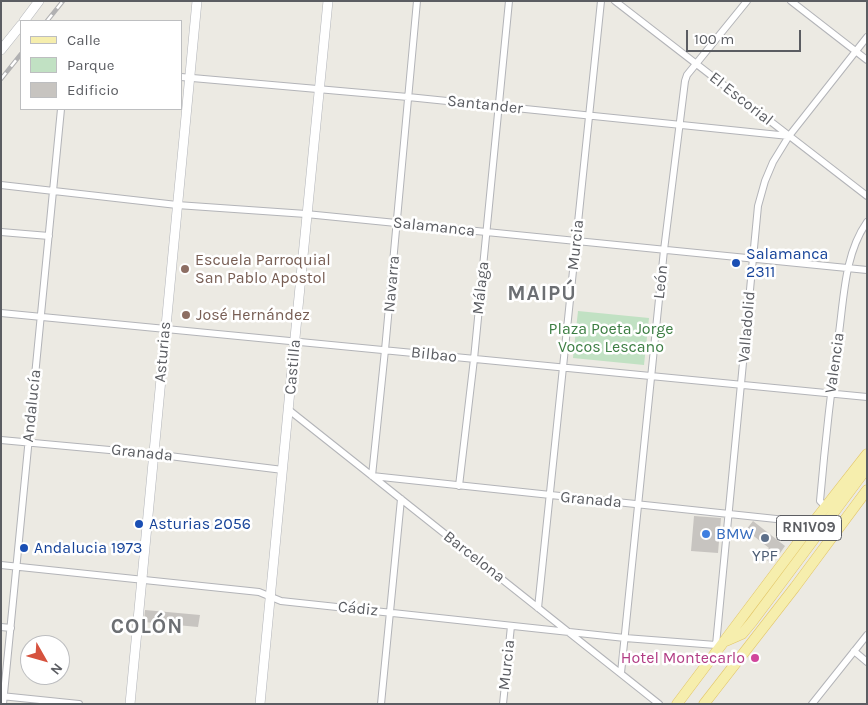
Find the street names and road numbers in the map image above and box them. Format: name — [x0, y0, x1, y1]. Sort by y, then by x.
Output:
street label: El Escorial — [705, 68, 777, 130]
street label: Santander — [446, 91, 524, 119]
street label: Salamanca — [392, 213, 476, 241]
street label: Murcia — [564, 219, 588, 271]
street label: Navarra — [380, 255, 404, 313]
street label: Málaga — [469, 260, 493, 316]
street label: León — [650, 264, 672, 300]
street label: Valladolid — [734, 290, 760, 364]
street label: Asturias — [151, 321, 175, 383]
street label: Valencia — [821, 331, 849, 395]
street label: Castilla — [281, 338, 305, 396]
street label: Bilbao — [410, 343, 458, 367]
street label: Andalucía — [19, 369, 45, 443]
street label: Granada — [110, 440, 174, 466]
street label: Granada — [559, 488, 623, 512]
road number: RN1V09 — [776, 516, 842, 540]
street label: Barcelona — [439, 527, 509, 587]
street label: Cádiz — [337, 597, 379, 621]
street label: Murcia — [495, 639, 519, 691]

